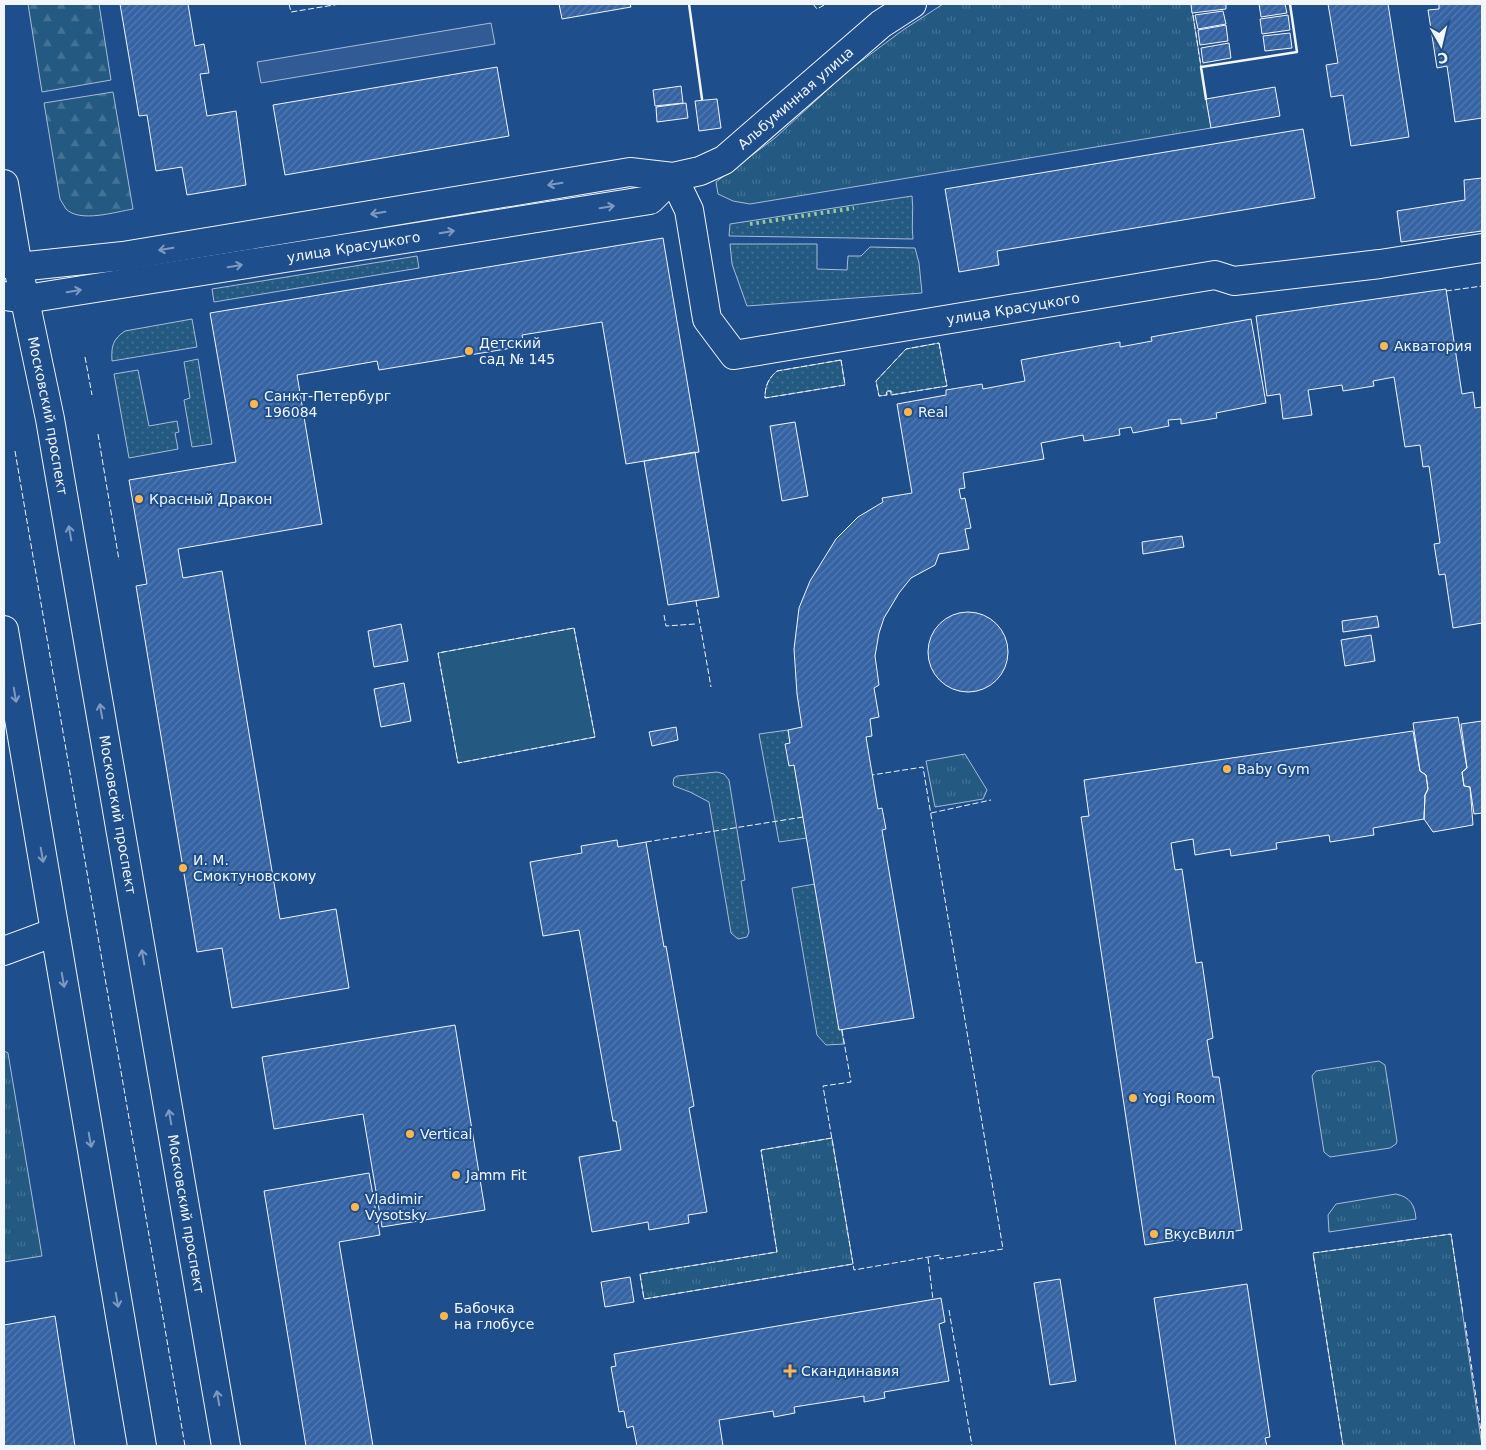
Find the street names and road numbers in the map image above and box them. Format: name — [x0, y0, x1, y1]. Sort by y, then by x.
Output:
street label: Альбуминная улица — [734, 44, 857, 152]
street label: улица Красуцкого — [286, 229, 422, 265]
street label: улица Красуцкого — [945, 290, 1081, 328]
street label: Московский проспект — [25, 335, 71, 496]
street label: Московский проспект — [96, 734, 139, 896]
street label: Московский проспект — [165, 1133, 208, 1295]

